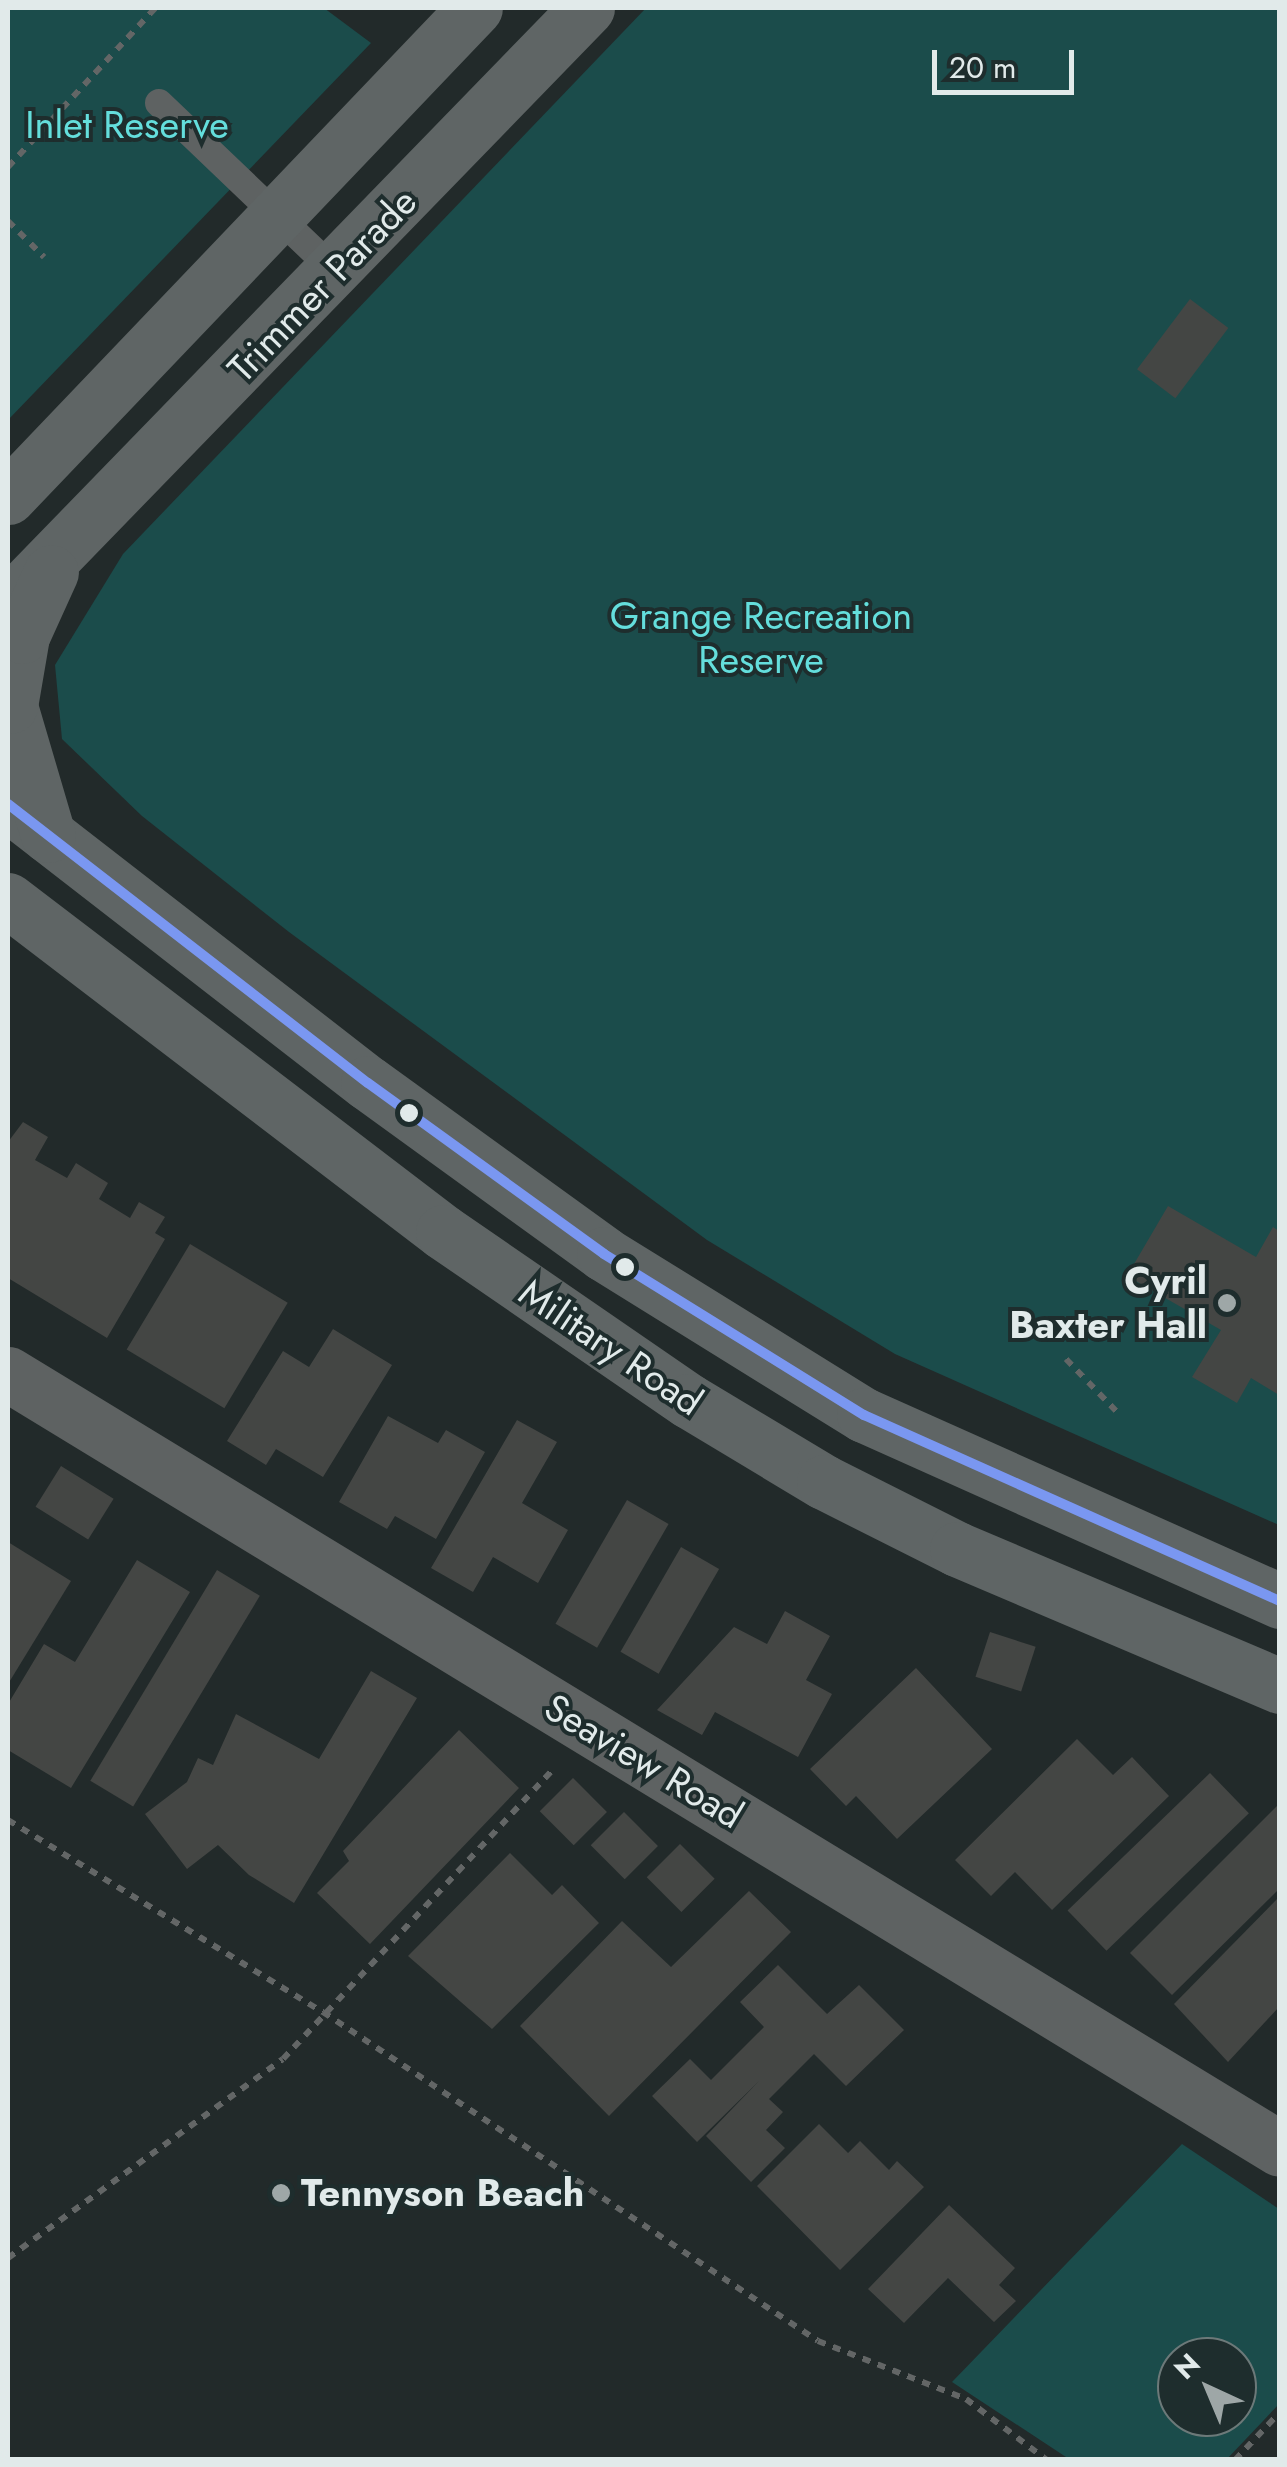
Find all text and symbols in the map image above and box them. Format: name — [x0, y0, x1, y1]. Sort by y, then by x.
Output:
scale bar — [937, 30, 1080, 92]
text: 20 m — [949, 46, 1016, 89]
park label: Inlet Reserve — [25, 102, 229, 148]
street label: Trimmer Parade — [218, 179, 426, 391]
park label: Grange Recreation Reserve — [610, 593, 912, 682]
unlabelled marker — [399, 1103, 419, 1123]
unlabelled marker — [615, 1257, 635, 1277]
place label: Cyril Baxter Hall — [1009, 1258, 1207, 1348]
street label: Military Road — [511, 1269, 711, 1425]
marker: Cyril Baxter Hall — [1216, 1292, 1238, 1314]
street label: Seaview Road — [537, 1684, 751, 1838]
place label: Tennyson Beach — [301, 2170, 584, 2216]
marker: Tennyson Beach — [270, 2182, 292, 2204]
north arrow — [1157, 2337, 1257, 2437]
text: N — [1165, 2344, 1209, 2389]

